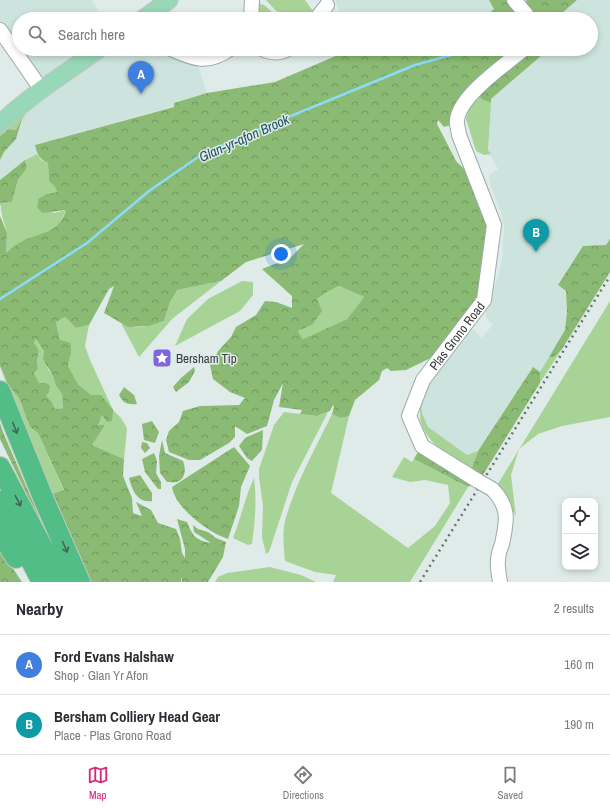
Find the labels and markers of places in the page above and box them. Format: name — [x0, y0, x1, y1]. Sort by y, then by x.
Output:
pin: A — [128, 61, 154, 94]
pin: B — [523, 219, 549, 252]
place icon: Bersham Tip — [151, 347, 173, 369]
place label: Bersham Tip — [176, 350, 237, 367]

